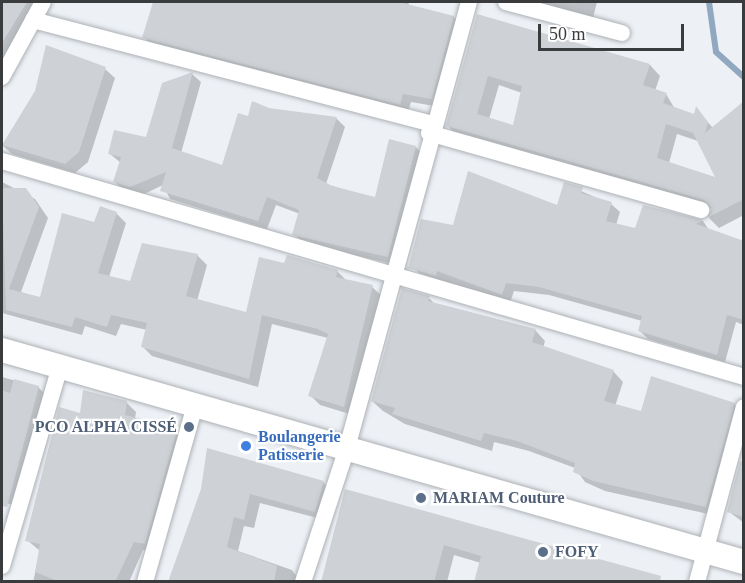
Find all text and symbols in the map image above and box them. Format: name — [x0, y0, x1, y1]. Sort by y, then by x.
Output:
scale bar — [541, 12, 686, 50]
text: 50 m — [549, 24, 586, 44]
place label: PCO ALPHA CISSÉ — [33, 417, 177, 437]
marker: PCO ALPHA CISSÉ — [182, 420, 196, 434]
place label: Boulangerie Patisserie — [258, 427, 341, 465]
marker: Boulangerie Patisserie — [239, 439, 253, 453]
place label: MARIAM Couture — [433, 488, 565, 508]
marker: MARIAM Couture — [414, 491, 428, 505]
place label: FOFY — [555, 542, 599, 562]
marker: FOFY — [536, 545, 550, 559]

